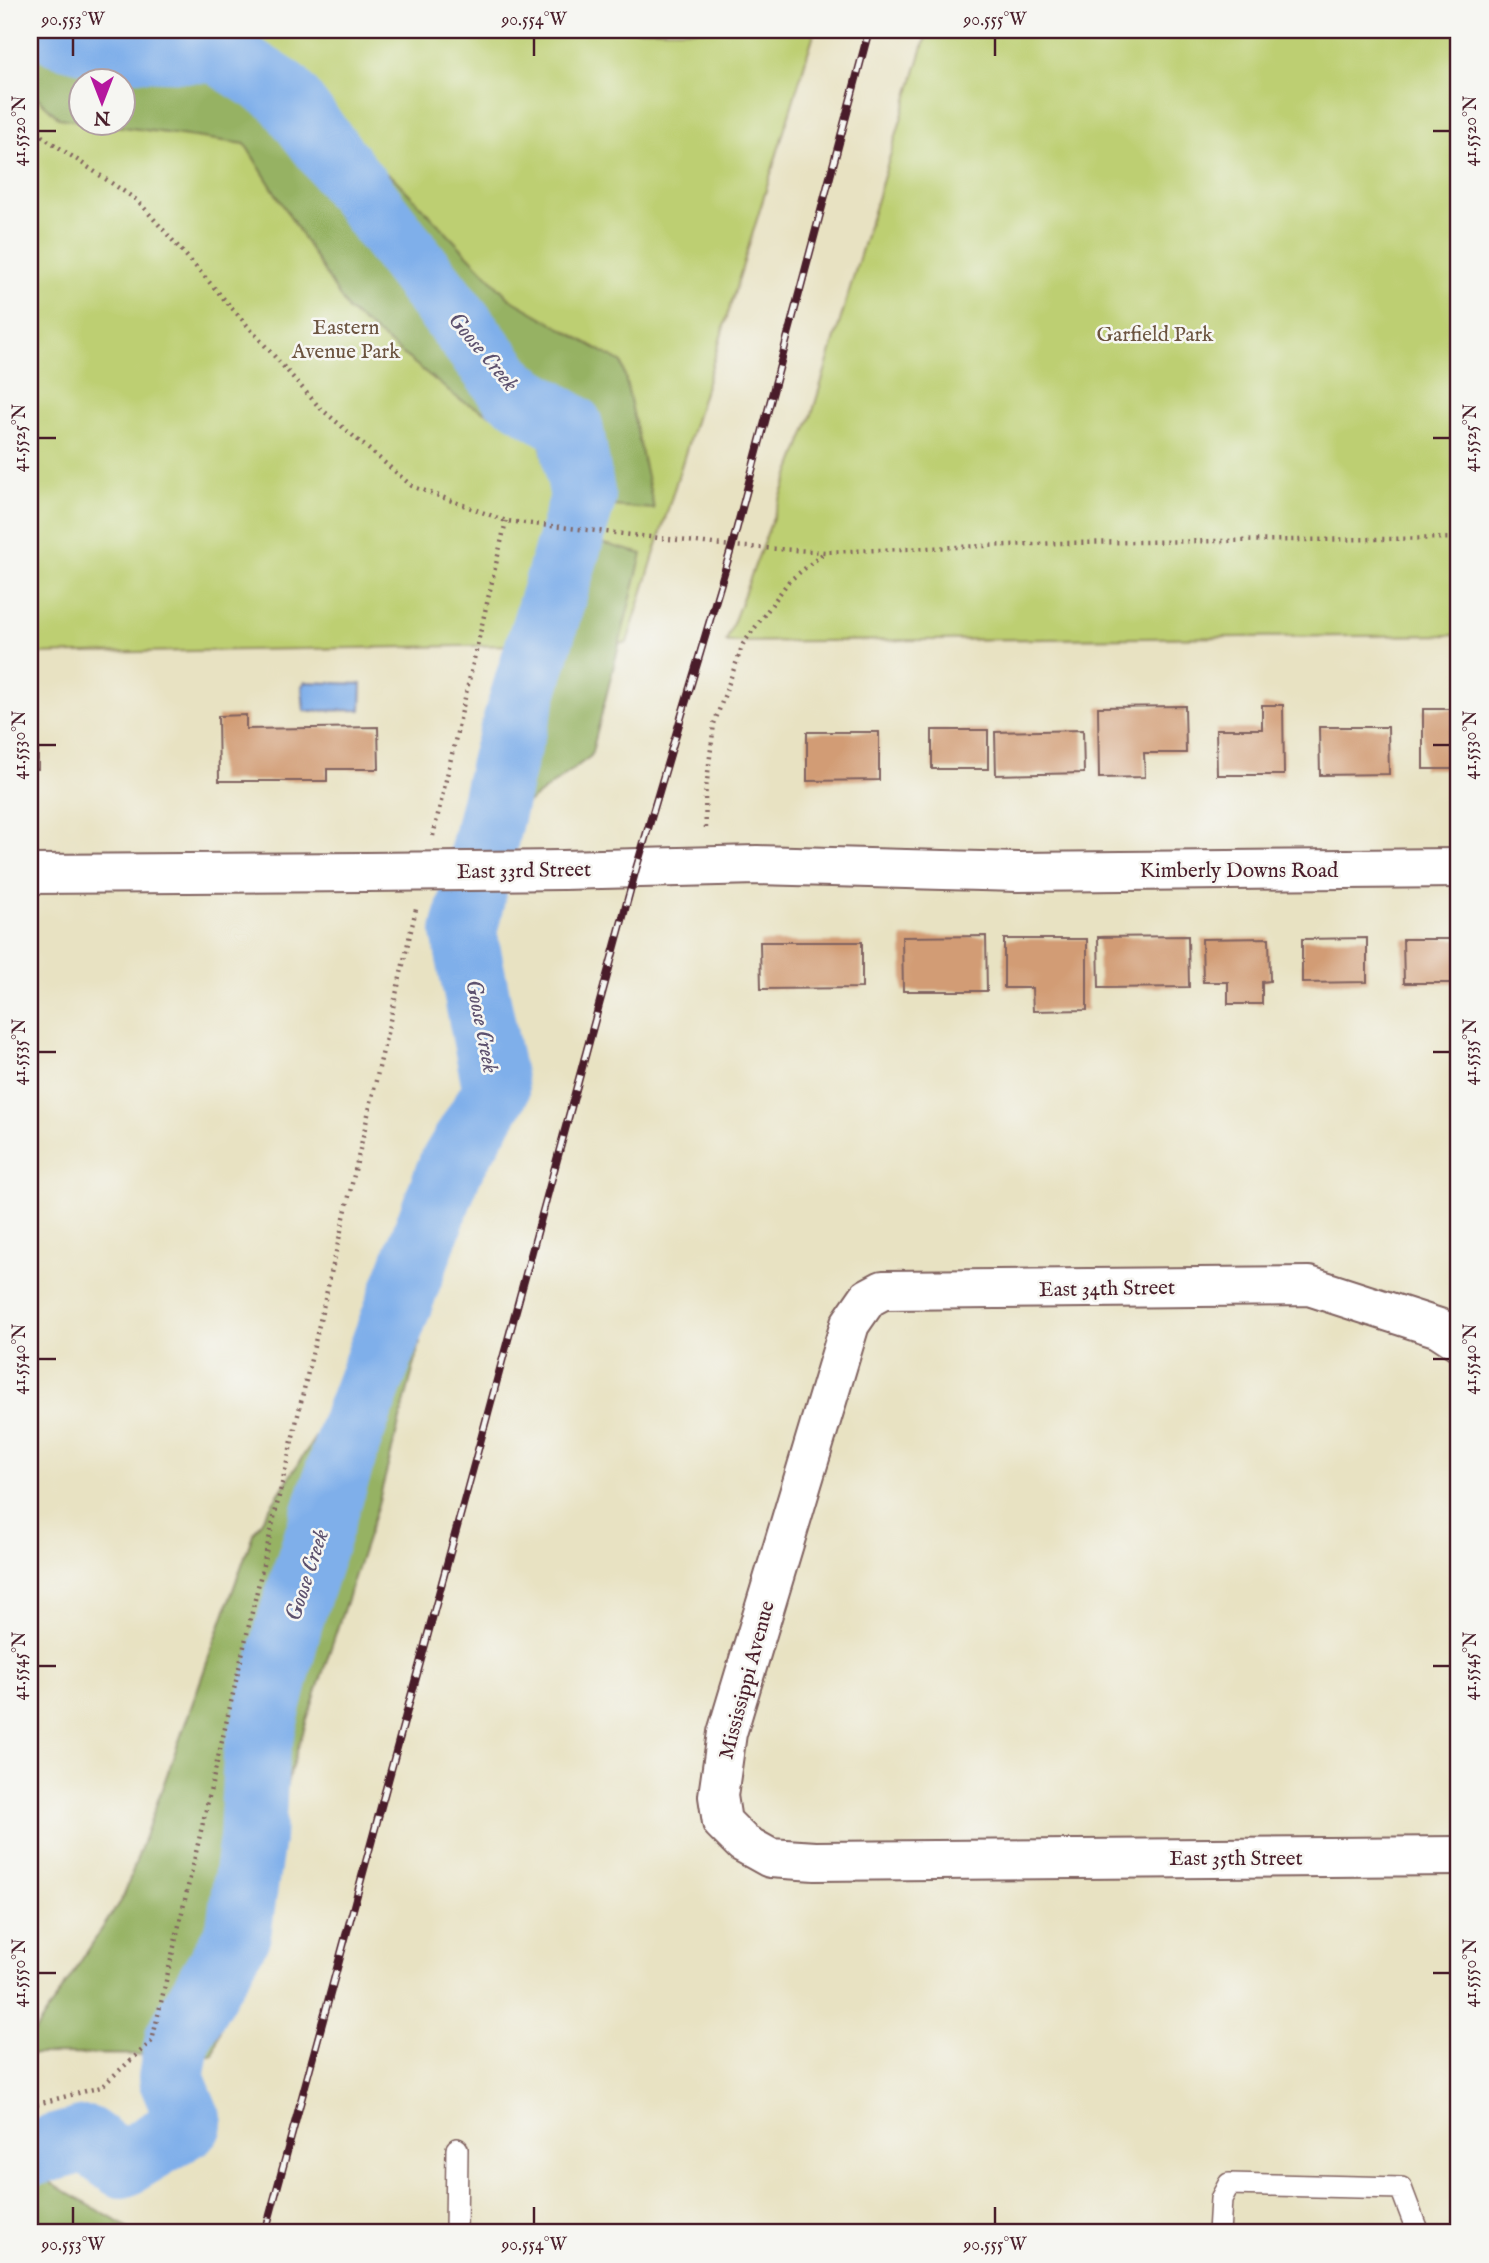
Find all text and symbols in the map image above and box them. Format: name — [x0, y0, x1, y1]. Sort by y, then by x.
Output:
text: 90.553°W — [40, 9, 105, 32]
text: 90.554°W — [500, 9, 567, 32]
text: 90.555°W — [963, 9, 1027, 32]
north arrow — [66, 66, 136, 136]
text: 41.5520°N — [9, 95, 32, 166]
text: 41.5520°N — [1460, 95, 1483, 166]
text: N — [93, 105, 111, 129]
water label: Goose Creek — [441, 306, 524, 398]
park label: Eastern Avenue Park — [291, 315, 401, 366]
park label: Garfield Park — [1097, 322, 1214, 349]
text: 41.5525°N — [9, 403, 32, 472]
text: 41.5525°N — [1460, 403, 1483, 472]
text: 41.5530°N — [9, 710, 32, 780]
text: 41.5530°N — [1460, 710, 1483, 780]
street label: East 33rd Street — [457, 857, 591, 886]
street label: Kimberly Downs Road — [1140, 858, 1339, 885]
water label: Goose Creek — [458, 977, 505, 1076]
text: 41.5535°N — [9, 1018, 32, 1085]
text: 41.5535°N — [1460, 1018, 1483, 1085]
street label: East 34th Street — [1039, 1275, 1175, 1304]
text: 41.5540°N — [9, 1323, 32, 1395]
text: 41.5540°N — [1460, 1323, 1483, 1395]
water label: Goose Creek — [279, 1526, 336, 1625]
street label: Mississippi Avenue — [713, 1598, 782, 1763]
text: 41.5545°N — [9, 1631, 32, 1700]
text: 41.5545°N — [1460, 1631, 1483, 1700]
street label: East 35th Street — [1169, 1846, 1303, 1873]
text: 41.5550°N — [9, 1938, 32, 2008]
text: 41.5550°N — [1460, 1938, 1483, 2008]
text: 90.553°W — [40, 2234, 105, 2257]
text: 90.554°W — [500, 2234, 567, 2257]
text: 90.555°W — [963, 2234, 1027, 2257]

